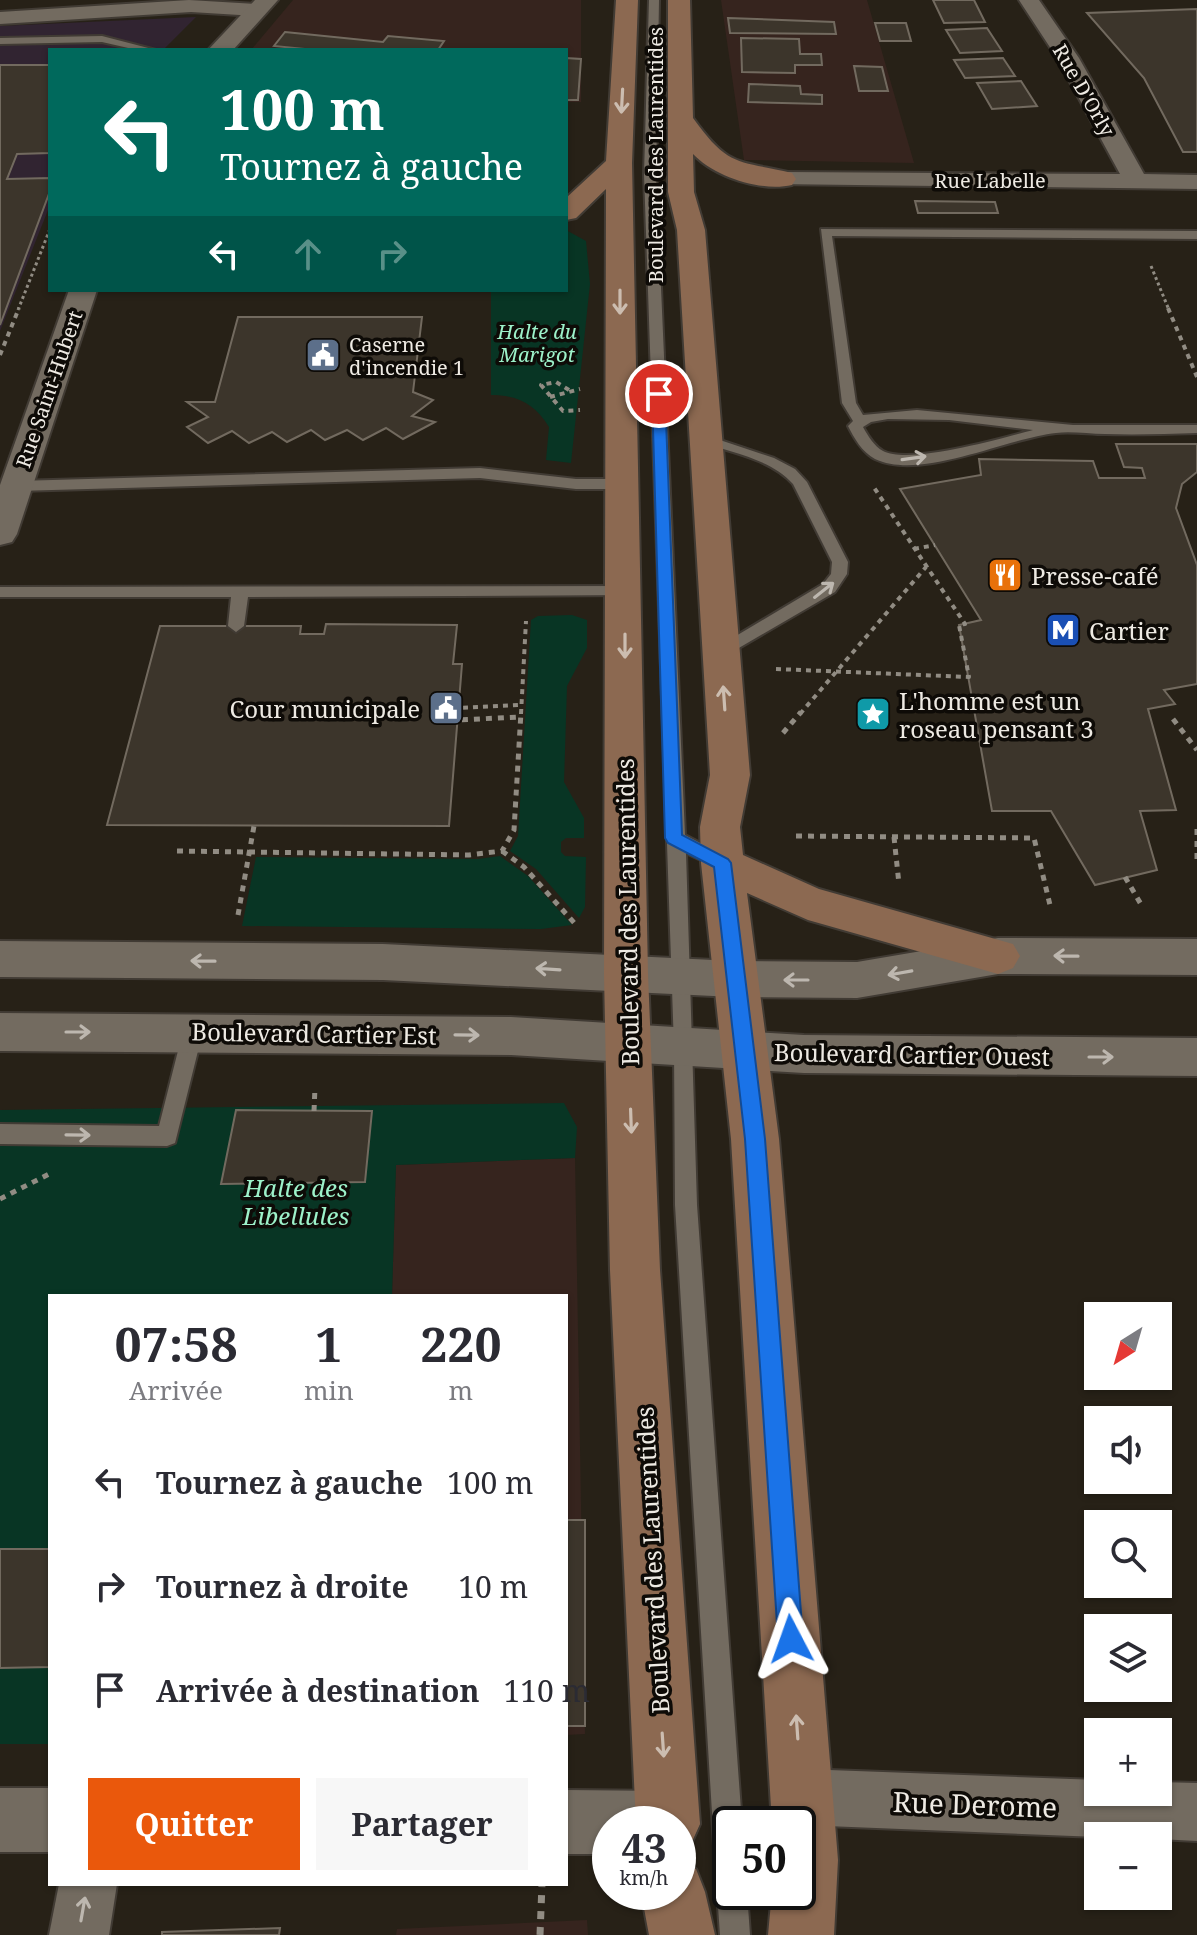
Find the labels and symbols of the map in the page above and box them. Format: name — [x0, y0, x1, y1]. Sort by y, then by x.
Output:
street label: Boulevard des Laurentides — [642, 27, 669, 283]
street label: Rue D'Orly — [1047, 39, 1122, 142]
one-way arrow — [614, 87, 629, 114]
street label: Rue Labelle — [934, 167, 1046, 194]
one-way arrow — [612, 288, 628, 315]
street label: Rue Saint-Hubert — [9, 307, 89, 471]
park label: Halte du Marigot — [496, 318, 577, 368]
place label: Caserne d'incendie 1 — [349, 331, 464, 381]
public building icon: Caserne d'incendie 1 — [304, 336, 342, 374]
pin — [625, 360, 693, 428]
one-way arrow — [901, 450, 926, 465]
restaurant icon: Presse-café — [986, 556, 1024, 594]
place label: Presse-café — [1031, 559, 1159, 592]
one-way arrow — [814, 581, 835, 599]
metro station icon: Cartier — [1044, 611, 1082, 649]
place label: Cartier — [1089, 614, 1169, 647]
one-way arrow — [617, 632, 633, 659]
place label: L'homme est un roseau pensant 3 — [899, 684, 1094, 745]
one-way arrow — [716, 685, 731, 712]
public building icon: Cour municipale — [427, 689, 465, 727]
place label: Cour municipale — [230, 692, 420, 725]
place icon: L'homme est un roseau pensant 3 — [854, 695, 892, 733]
street label: Boulevard des Laurentides — [608, 758, 646, 1066]
one-way arrow — [1053, 948, 1080, 964]
one-way arrow — [190, 953, 217, 969]
one-way arrow — [535, 961, 562, 976]
one-way arrow — [888, 966, 913, 981]
one-way arrow — [783, 972, 810, 988]
street label: Boulevard Cartier Est — [191, 1014, 437, 1052]
one-way arrow — [64, 1024, 91, 1040]
one-way arrow — [453, 1027, 480, 1043]
street label: Boulevard Cartier Ouest — [774, 1035, 1050, 1073]
one-way arrow — [1087, 1049, 1114, 1065]
one-way arrow — [623, 1107, 638, 1134]
one-way arrow — [64, 1127, 91, 1143]
park label: Halte des Libellules — [242, 1171, 349, 1232]
north arrow — [1084, 1302, 1172, 1390]
street label: Boulevard des Laurentides — [627, 1406, 677, 1714]
position arrow — [749, 1597, 833, 1681]
one-way arrow — [789, 1714, 804, 1741]
one-way arrow — [656, 1731, 671, 1758]
street label: Rue Derome — [892, 1782, 1058, 1826]
speed limit sign: 50 — [712, 1806, 816, 1910]
one-way arrow — [77, 1897, 92, 1923]

